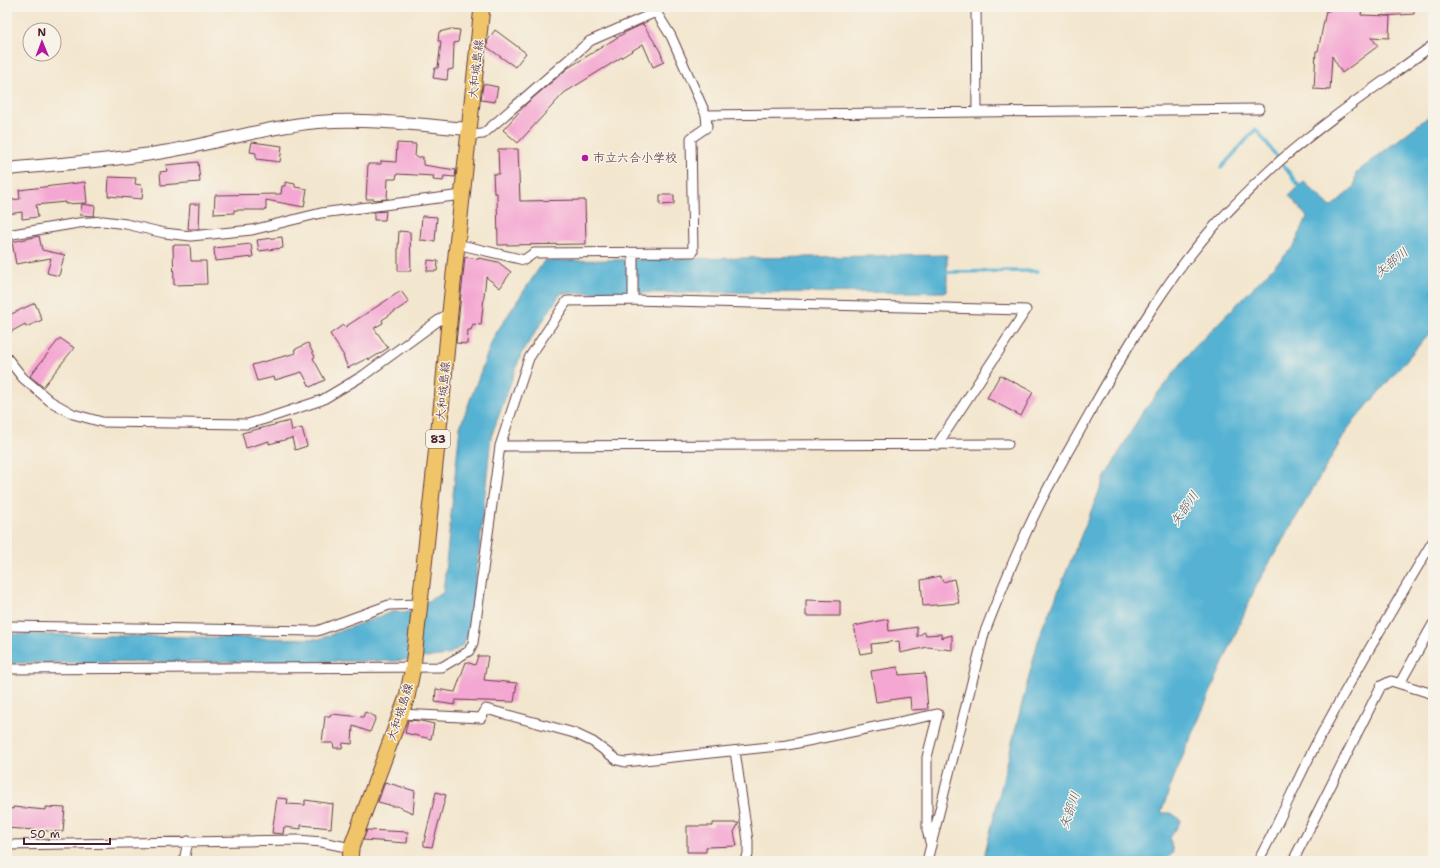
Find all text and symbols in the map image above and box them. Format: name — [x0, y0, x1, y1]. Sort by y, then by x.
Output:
north arrow — [22, 22, 62, 62]
text: N — [37, 25, 47, 40]
street label: 大和城島線 — [465, 38, 487, 100]
place label: 市立六合小学校 — [593, 150, 677, 166]
marker: 市立六合小学校 — [580, 153, 590, 163]
water label: 矢部川 — [1371, 243, 1412, 281]
street label: 大和城島線 — [432, 360, 454, 422]
road number: 83 — [426, 430, 450, 448]
water label: 矢部川 — [1166, 487, 1203, 529]
street label: 大和城島線 — [383, 681, 417, 743]
water label: 矢部川 — [1055, 789, 1084, 831]
scale bar — [24, 820, 110, 846]
text: 50 m — [30, 826, 60, 842]

